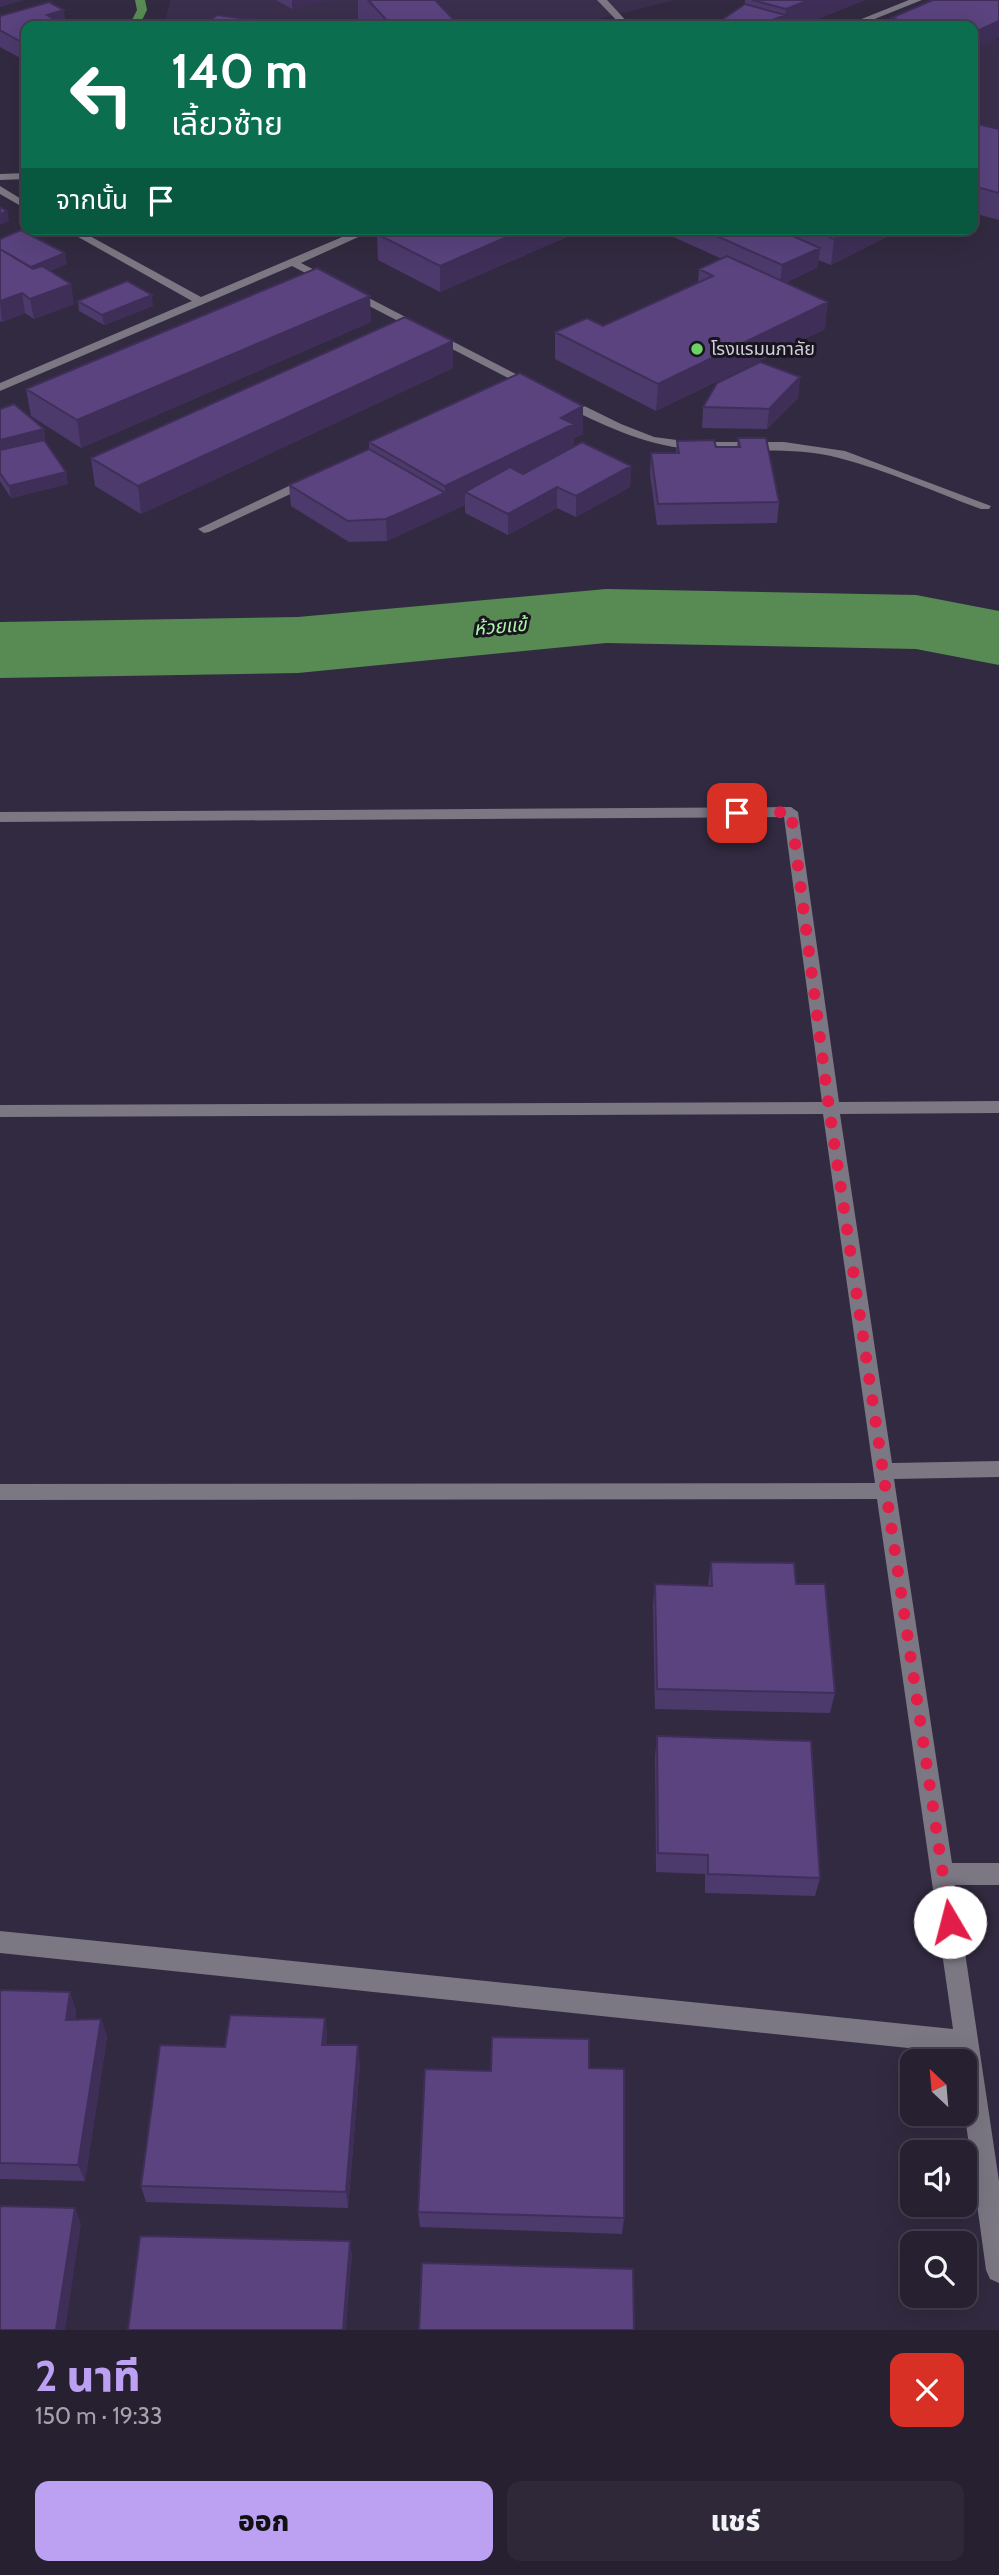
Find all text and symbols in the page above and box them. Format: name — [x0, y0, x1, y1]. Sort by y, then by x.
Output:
text: 140 m — [171, 41, 308, 100]
icon: left — [56, 49, 147, 140]
text: เลี้ยวซ้าย — [171, 104, 283, 143]
icon: arrive — [142, 182, 180, 220]
text: จากนั้น — [56, 184, 128, 216]
place label: โรงแรมนภาลัย — [711, 338, 815, 360]
marker: โรงแรมนภาลัย — [689, 341, 705, 357]
water label: ห้วยแข้ — [473, 612, 530, 640]
pin — [707, 783, 767, 843]
icon: arrive — [718, 794, 756, 832]
position arrow — [913, 1885, 987, 1959]
north arrow — [900, 2049, 976, 2126]
map controls — [900, 2049, 977, 2308]
button: sound — [900, 2140, 977, 2217]
button: search — [900, 2231, 977, 2308]
text: 2 นาที — [35, 2350, 140, 2402]
button: close — [890, 2353, 964, 2427]
text: 150 m · 19:33 — [35, 2402, 162, 2430]
button: ออก — [35, 2481, 493, 2561]
button: แชร์ — [507, 2481, 964, 2561]

